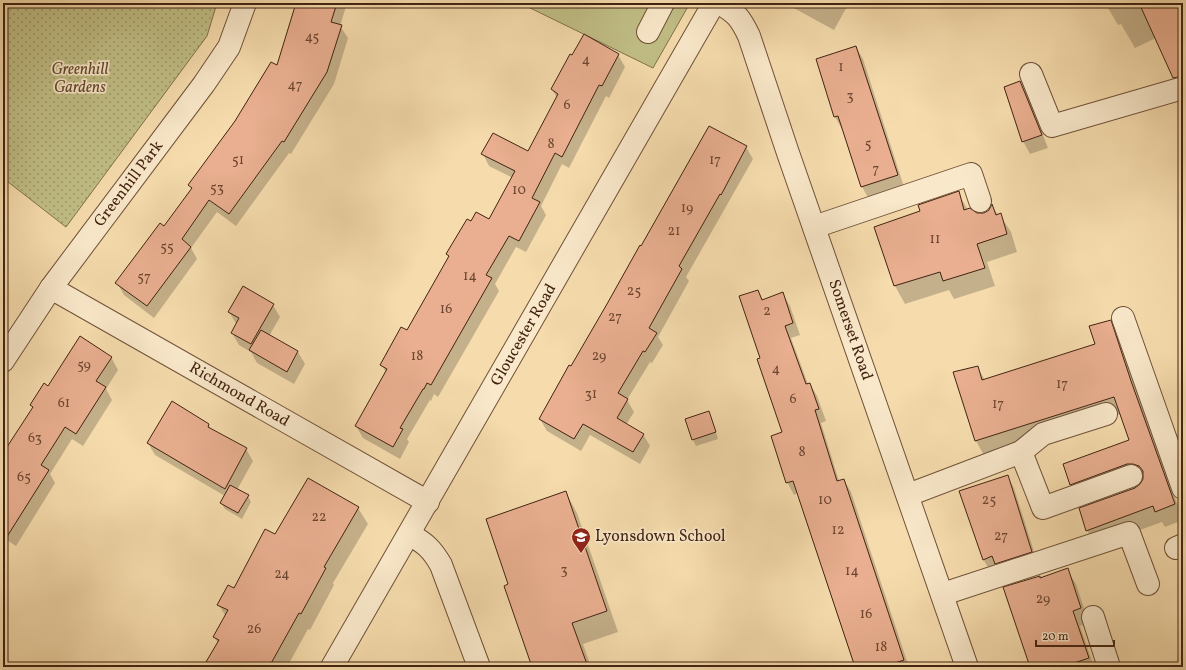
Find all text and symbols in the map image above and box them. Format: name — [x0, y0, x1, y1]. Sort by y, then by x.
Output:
house number: 45 — [305, 28, 319, 47]
house number: 4 — [582, 51, 590, 70]
house number: 1 — [838, 58, 844, 77]
park label: Greenhill Gardens — [51, 59, 109, 99]
house number: 47 — [287, 76, 303, 95]
house number: 3 — [846, 87, 854, 106]
house number: 6 — [563, 96, 571, 115]
house number: 8 — [547, 135, 555, 154]
house number: 5 — [865, 135, 871, 154]
street label: Greenhill Park — [89, 136, 169, 232]
house number: 51 — [232, 151, 244, 170]
house number: 17 — [709, 151, 721, 170]
house number: 7 — [873, 160, 880, 179]
house number: 53 — [210, 179, 224, 198]
house number: 10 — [512, 181, 526, 200]
house number: 19 — [681, 199, 693, 218]
house number: 21 — [668, 222, 680, 241]
house number: 11 — [930, 230, 940, 249]
house number: 55 — [160, 238, 174, 257]
house number: 14 — [463, 267, 477, 286]
house number: 57 — [137, 268, 151, 287]
street label: Somerset Road — [822, 277, 878, 383]
street label: Gloucester Road — [486, 280, 562, 390]
house number: 25 — [627, 282, 641, 301]
house number: 16 — [440, 300, 452, 319]
house number: 2 — [763, 302, 771, 321]
house number: 27 — [608, 308, 622, 327]
house number: 18 — [411, 347, 423, 366]
house number: 29 — [592, 347, 606, 366]
house number: 59 — [77, 356, 91, 375]
street label: Richmond Road — [185, 357, 293, 433]
house number: 4 — [772, 360, 780, 379]
house number: 17 — [1056, 375, 1068, 394]
house number: 31 — [585, 385, 597, 404]
house number: 6 — [789, 390, 797, 409]
house number: 61 — [58, 394, 70, 413]
house number: 17 — [992, 395, 1004, 414]
house number: 63 — [28, 429, 42, 448]
house number: 8 — [798, 443, 806, 462]
house number: 65 — [17, 468, 31, 487]
house number: 10 — [818, 491, 832, 510]
house number: 25 — [982, 491, 996, 510]
house number: 22 — [311, 508, 327, 527]
house number: 12 — [832, 521, 844, 540]
school or university icon: Lyonsdown School — [570, 526, 592, 554]
place label: Lyonsdown School — [595, 526, 726, 548]
house number: 27 — [994, 527, 1008, 546]
house number: 3 — [560, 561, 568, 580]
house number: 14 — [845, 562, 859, 581]
house number: 24 — [274, 565, 290, 584]
house number: 29 — [1036, 590, 1050, 609]
house number: 16 — [860, 605, 872, 624]
house number: 26 — [247, 620, 261, 639]
scale bar — [1036, 622, 1114, 648]
text: 20 m — [1042, 629, 1069, 645]
house number: 18 — [875, 638, 887, 657]

